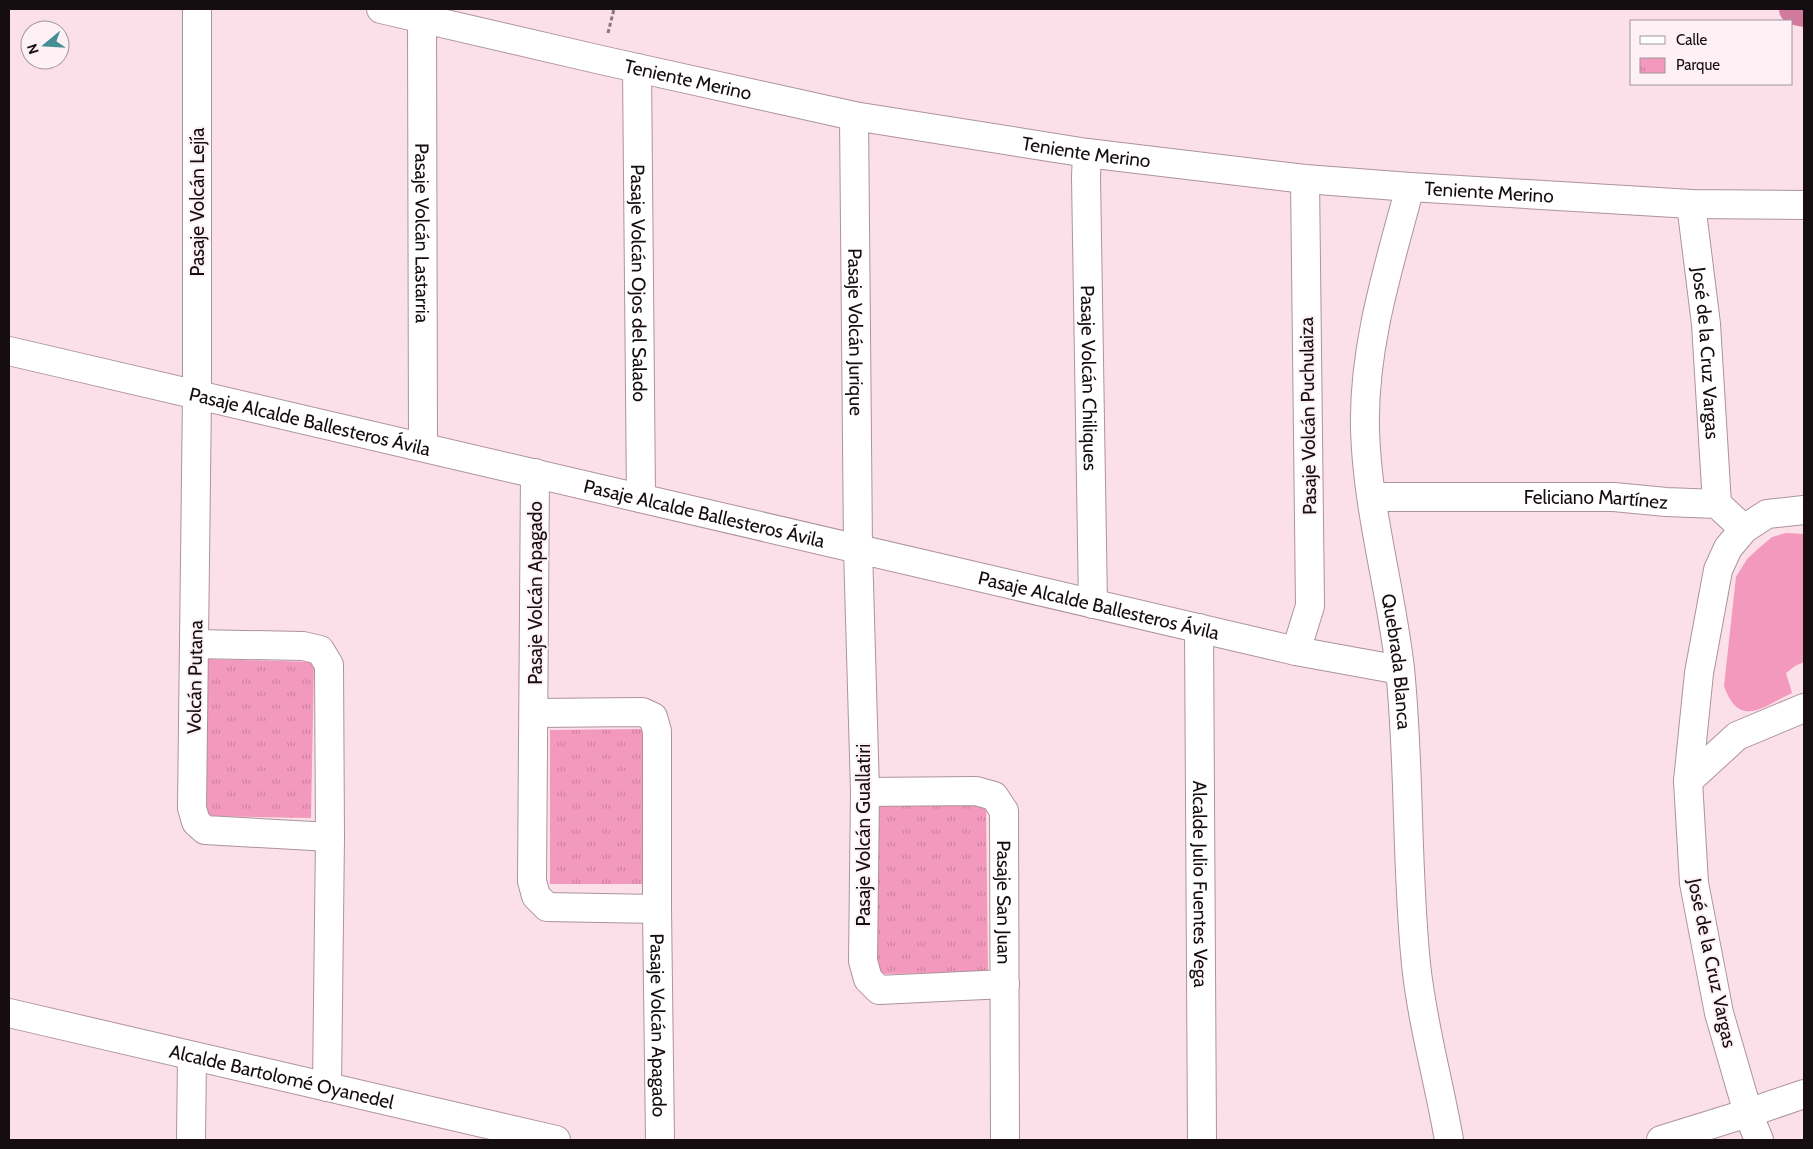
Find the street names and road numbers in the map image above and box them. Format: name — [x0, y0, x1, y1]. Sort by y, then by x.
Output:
street label: Teniente Merino — [622, 54, 754, 105]
street label: Pasaje Volcán Lejía — [186, 128, 209, 276]
street label: Teniente Merino — [1020, 131, 1152, 172]
street label: Pasaje Volcán Lastarria — [411, 143, 434, 323]
street label: Pasaje Volcán Ojos del Salado — [626, 164, 652, 402]
street label: Teniente Merino — [1424, 176, 1555, 207]
street label: Pasaje Volcán Jurique — [844, 248, 868, 416]
street label: José de la Cruz Vargas — [1687, 265, 1725, 440]
street label: Pasaje Volcán Chiliques — [1076, 285, 1102, 471]
street label: Pasaje Volcán Puchulaiza — [1295, 317, 1321, 515]
street label: Pasaje Alcalde Ballesteros Ávila — [187, 382, 433, 460]
street label: Pasaje Alcalde Ballesteros Ávila — [582, 474, 827, 552]
street label: Feliciano Martínez — [1524, 486, 1669, 514]
street label: Pasaje Volcán Apagado — [524, 501, 547, 685]
street label: Pasaje Alcalde Ballesteros Ávila — [976, 566, 1222, 644]
street label: Quebrada Blanca — [1377, 592, 1416, 730]
street label: Volcán Putana — [183, 620, 207, 734]
street label: Pasaje Volcán Guallatiri — [852, 744, 875, 926]
street label: Alcalde Julio Fuentes Vega — [1188, 780, 1213, 988]
street label: Pasaje San Juan — [993, 840, 1016, 964]
street label: José de la Cruz Vargas — [1683, 875, 1741, 1050]
street label: Pasaje Volcán Apagado — [646, 933, 671, 1117]
street label: Alcalde Bartolomé Oyanedel — [167, 1039, 397, 1114]

